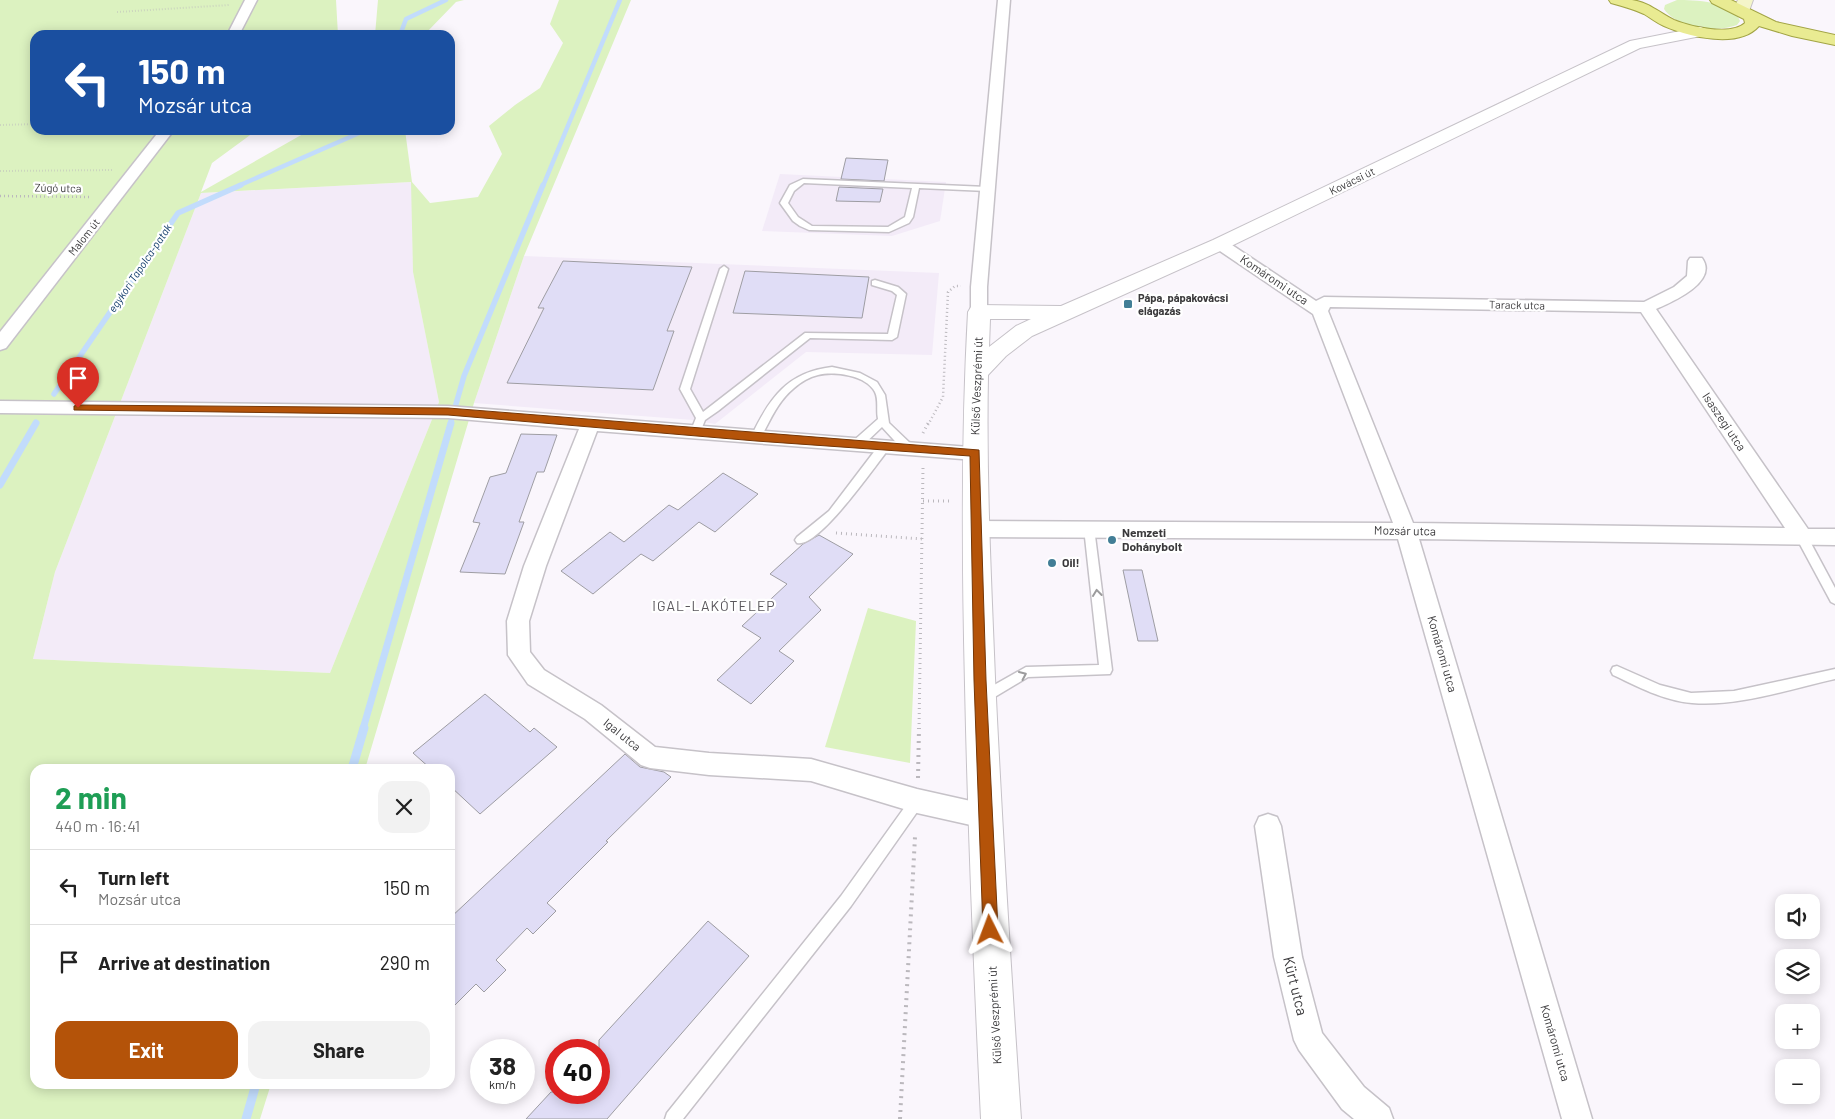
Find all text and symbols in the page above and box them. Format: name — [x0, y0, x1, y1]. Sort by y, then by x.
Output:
text: 150 m — [138, 49, 225, 91]
icon: left — [55, 50, 120, 115]
text: Mozsár utca — [138, 91, 252, 117]
street label: Kovácsi út — [1327, 164, 1377, 197]
street label: Zúgó utca — [34, 181, 82, 194]
street label: Malom út — [65, 216, 102, 258]
water label: egykori Tapolca-patak — [105, 221, 174, 314]
street label: Komáromi utca — [1238, 251, 1311, 307]
place label: Pápa, pápakovácsi elágazás — [1138, 291, 1228, 317]
marker: Pápa, pápakovácsi elágazás — [1122, 298, 1134, 310]
street label: Tarack utca — [1489, 298, 1545, 311]
street label: Külső Veszprémi út — [967, 336, 985, 435]
pin — [57, 357, 99, 408]
icon: arrive — [64, 364, 92, 392]
street label: Isaszegi utca — [1700, 390, 1749, 453]
street label: Mozsár utca — [1374, 522, 1436, 538]
place label: Nemzeti Dohánybolt — [1122, 525, 1183, 553]
marker: Nemzeti Dohánybolt — [1106, 534, 1118, 546]
place label: Oil! — [1062, 555, 1080, 569]
marker: Oil! — [1046, 557, 1058, 569]
one-way arrow — [1092, 589, 1103, 597]
district label: IGAL-LAKÓTELEP — [652, 597, 776, 614]
street label: Komáromi utca — [1425, 614, 1461, 694]
one-way arrow — [1017, 672, 1026, 682]
street label: Igal utca — [601, 715, 644, 753]
text: 2 min — [55, 779, 127, 815]
button: close — [378, 781, 430, 833]
text: 440 m · 16:41 — [55, 816, 140, 835]
text: Turn left — [98, 866, 169, 889]
icon: left — [55, 873, 83, 901]
text: 150 m — [383, 876, 430, 899]
text: Mozsár utca — [98, 889, 181, 908]
map controls — [1775, 894, 1820, 1104]
button: sound — [1775, 894, 1820, 939]
position arrow — [963, 903, 1015, 955]
icon: arrive — [55, 948, 83, 976]
button: layers — [1775, 949, 1820, 994]
text: Arrive at destination — [98, 951, 270, 974]
text: 290 m — [380, 951, 430, 974]
street label: Kürt utca — [1280, 954, 1312, 1017]
street label: Külső Veszprémi út — [984, 965, 1004, 1065]
street label: Komáromi utca — [1538, 1003, 1574, 1083]
button: + — [1775, 1004, 1820, 1049]
button: Exit — [55, 1021, 238, 1079]
button: Share — [248, 1021, 430, 1079]
speed limit sign: 40 — [545, 1039, 610, 1104]
text: 38 — [489, 1050, 516, 1080]
button: − — [1775, 1059, 1820, 1104]
text: km/h — [489, 1077, 516, 1091]

